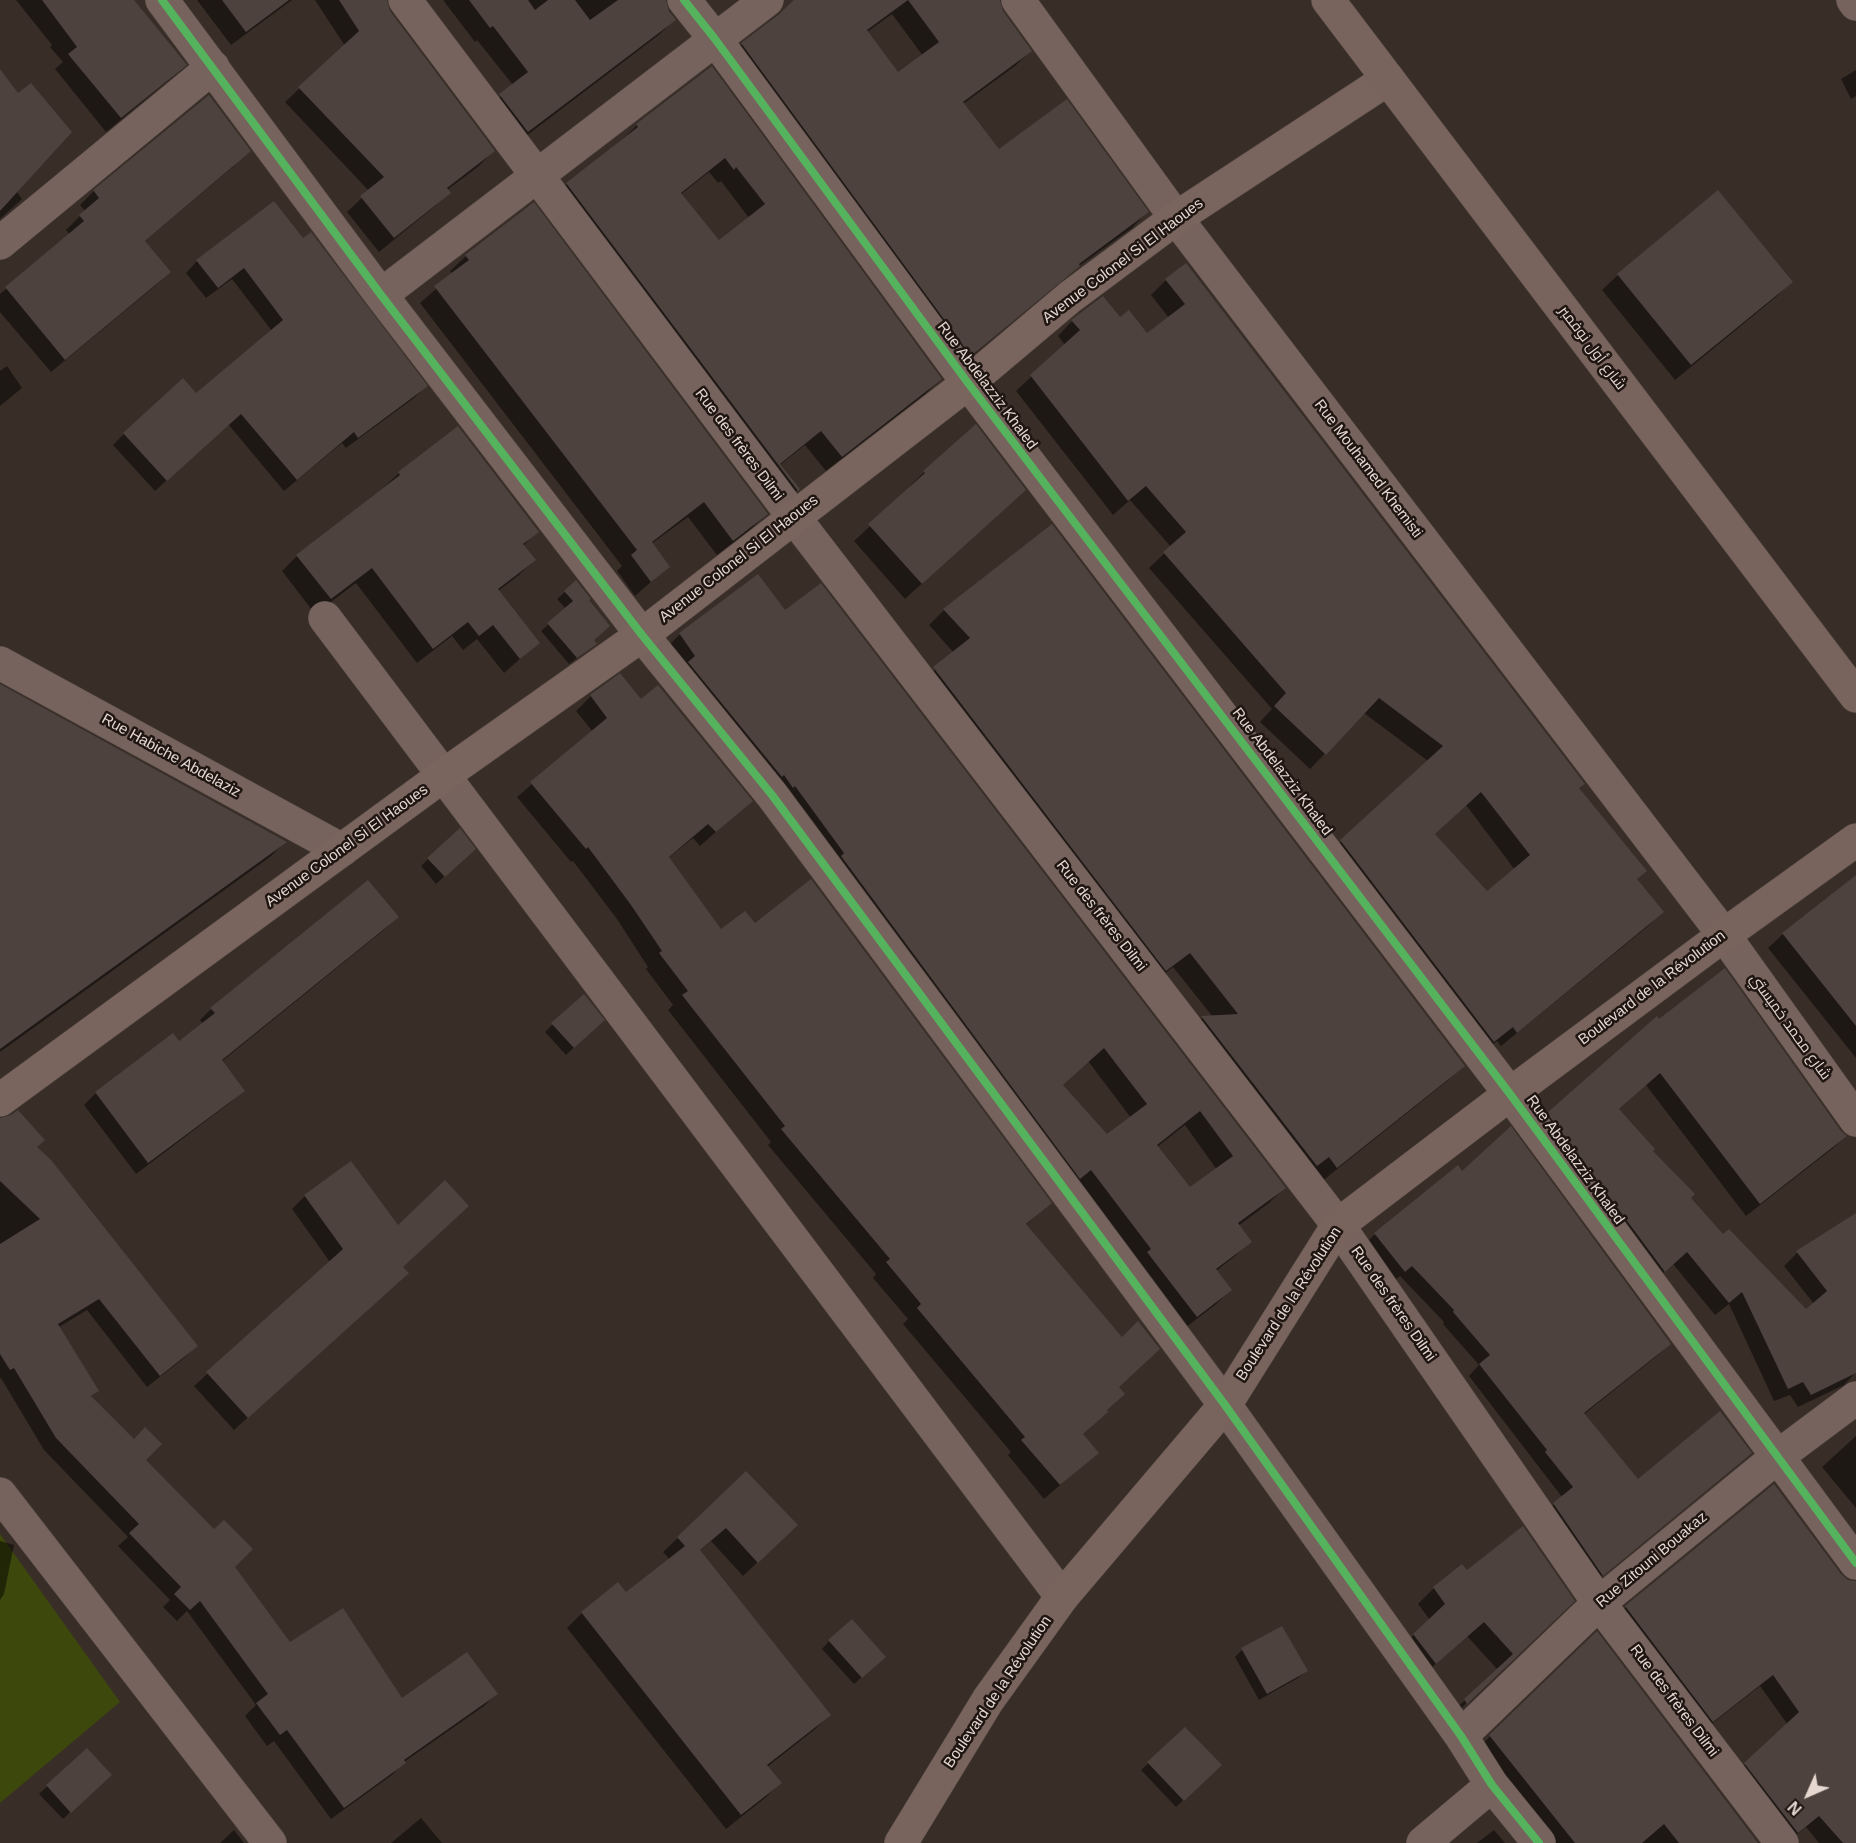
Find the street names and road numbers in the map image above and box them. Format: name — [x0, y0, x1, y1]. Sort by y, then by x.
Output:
street label: Avenue Colonel Si El Haoues — [1039, 195, 1207, 327]
street label: شارع أول نوفمبر — [1555, 302, 1629, 394]
street label: Rue Abdelazziz Khaled — [933, 319, 1041, 453]
street label: Rue des frères Dilmi — [691, 385, 787, 505]
street label: Rue Mouhamed Khemisti — [1310, 396, 1426, 542]
street label: Avenue Colonel Si El Haoues — [656, 491, 822, 627]
street label: Rue Abdelazziz Khaled — [1228, 705, 1336, 839]
street label: Rue Habiche Abdelaziz — [98, 710, 244, 802]
street label: Avenue Colonel Si El Haoues — [262, 781, 432, 911]
street label: Rue des frères Dilmi — [1052, 857, 1150, 975]
street label: Boulevard de la Révolution — [1575, 927, 1729, 1049]
street label: شارع محمد خميستي — [1746, 970, 1834, 1084]
street label: Rue Abdelazziz Khaled — [1522, 1092, 1628, 1228]
street label: Boulevard de la Révolution — [1233, 1224, 1345, 1384]
street label: Rue des frères Dilmi — [1347, 1243, 1439, 1365]
street label: Rue Zitouni Bouakaz — [1593, 1508, 1711, 1612]
street label: Boulevard de la Révolution — [940, 1613, 1056, 1771]
street label: Rue des frères Dilmi — [1626, 1641, 1722, 1761]

